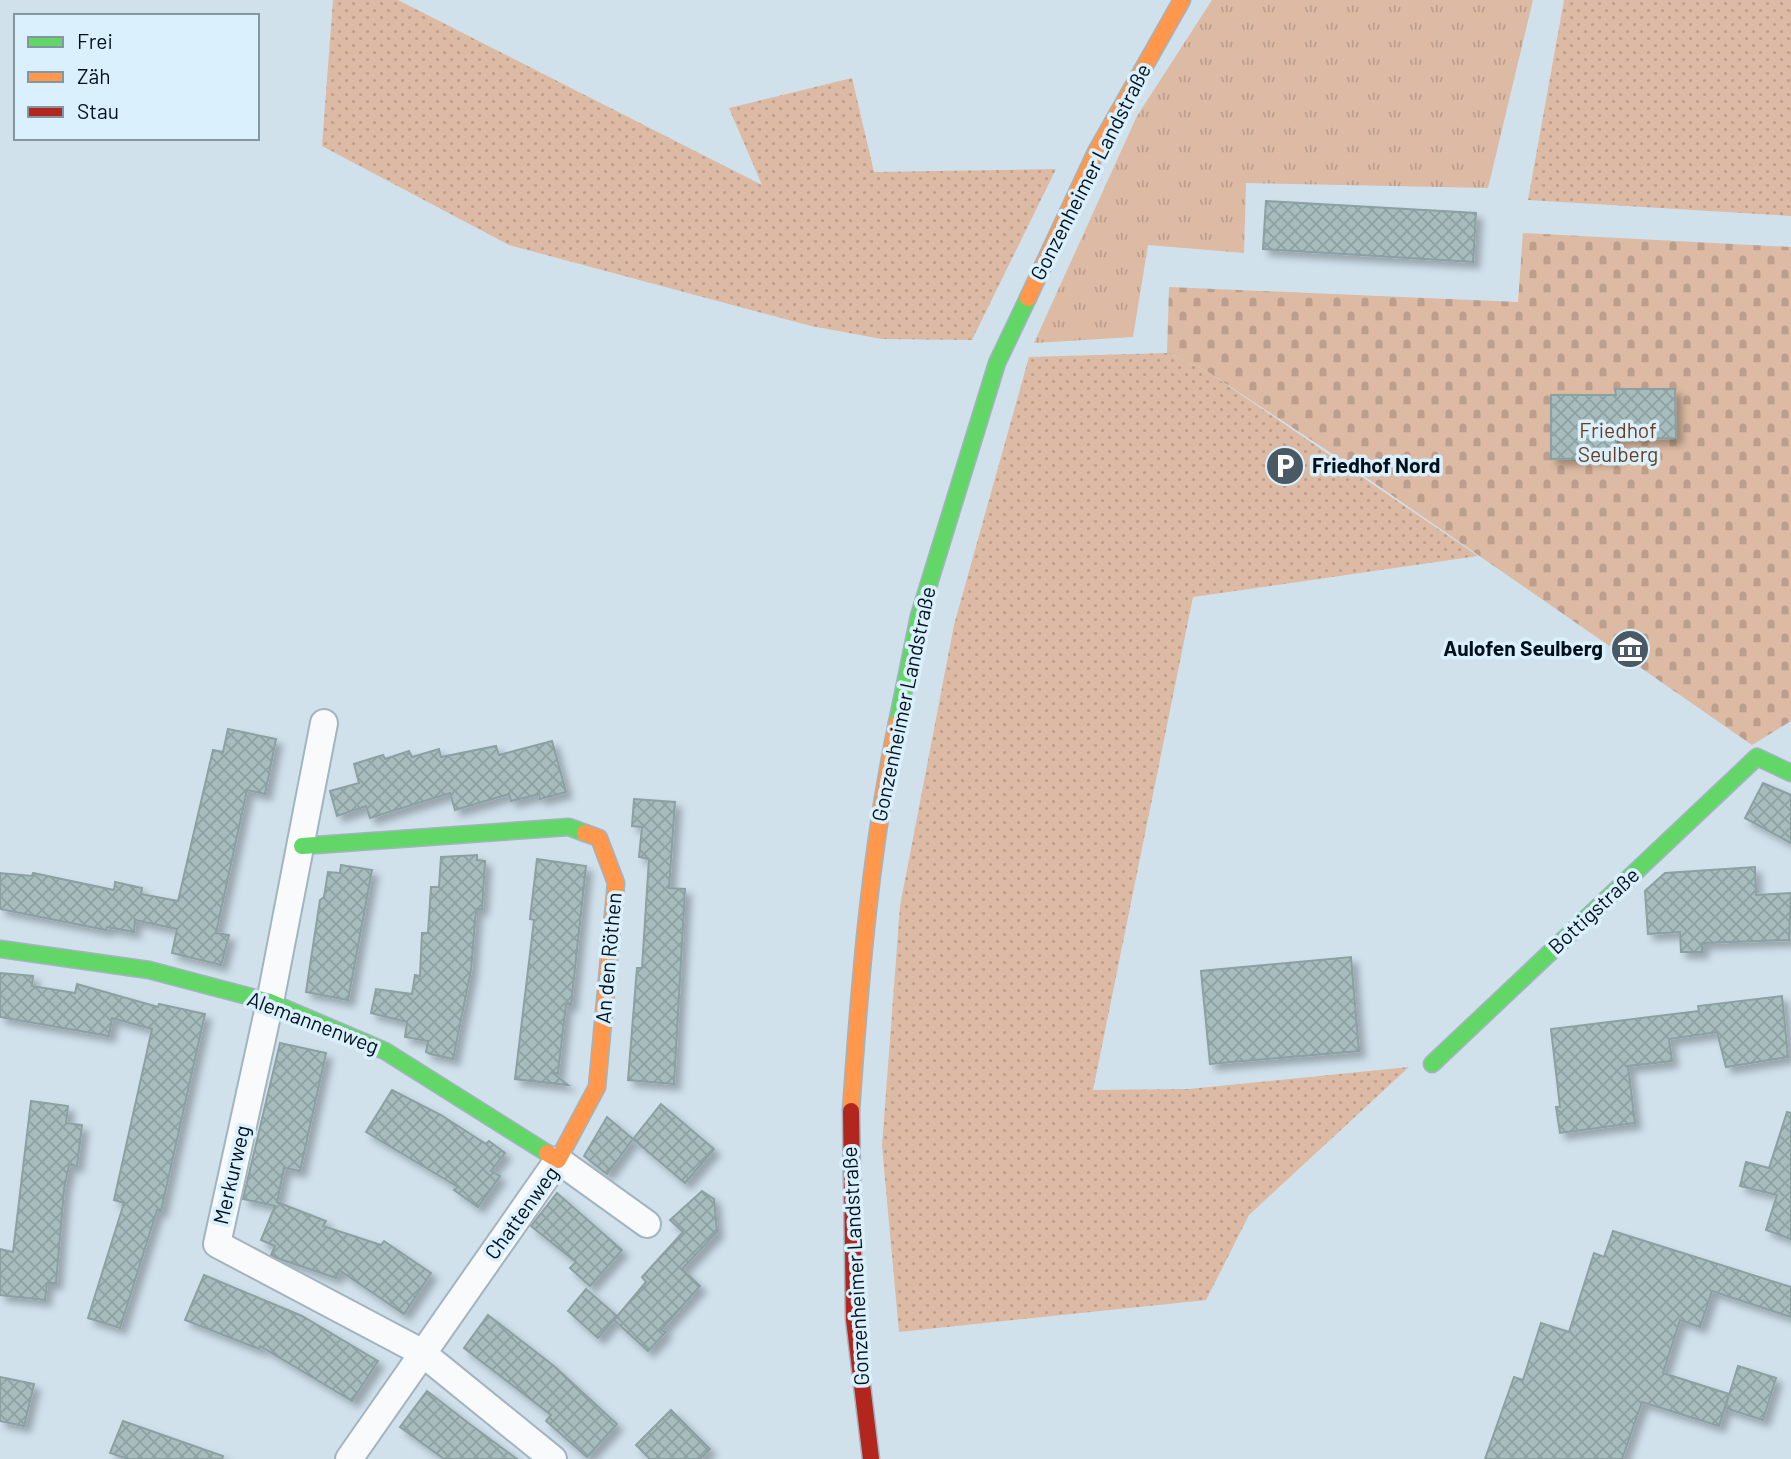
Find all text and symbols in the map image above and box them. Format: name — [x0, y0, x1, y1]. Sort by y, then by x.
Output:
legend — [14, 14, 259, 140]
text: Frei — [77, 28, 113, 53]
street label: Gonzenheimer Landstraße — [1024, 59, 1155, 284]
text: Zäh — [77, 63, 111, 88]
text: Stau — [77, 98, 119, 123]
park label: Friedhof Seulberg — [1578, 417, 1658, 466]
parking icon: Friedhof Nord — [1264, 445, 1306, 487]
place label: Friedhof Nord — [1312, 452, 1440, 477]
street label: Gonzenheimer Landstraße — [865, 584, 940, 824]
museum icon: Aulofen Seulberg — [1609, 628, 1651, 670]
place label: Aulofen Seulberg — [1443, 635, 1603, 660]
street label: Bottigstraße — [1542, 861, 1644, 958]
street label: An den Röthen — [589, 891, 626, 1025]
street label: Alemannenweg — [244, 985, 383, 1058]
street label: Merkurweg — [207, 1123, 254, 1227]
street label: Gonzenheimer Landstraße — [836, 1146, 873, 1386]
street label: Chattenweg — [479, 1161, 563, 1264]

